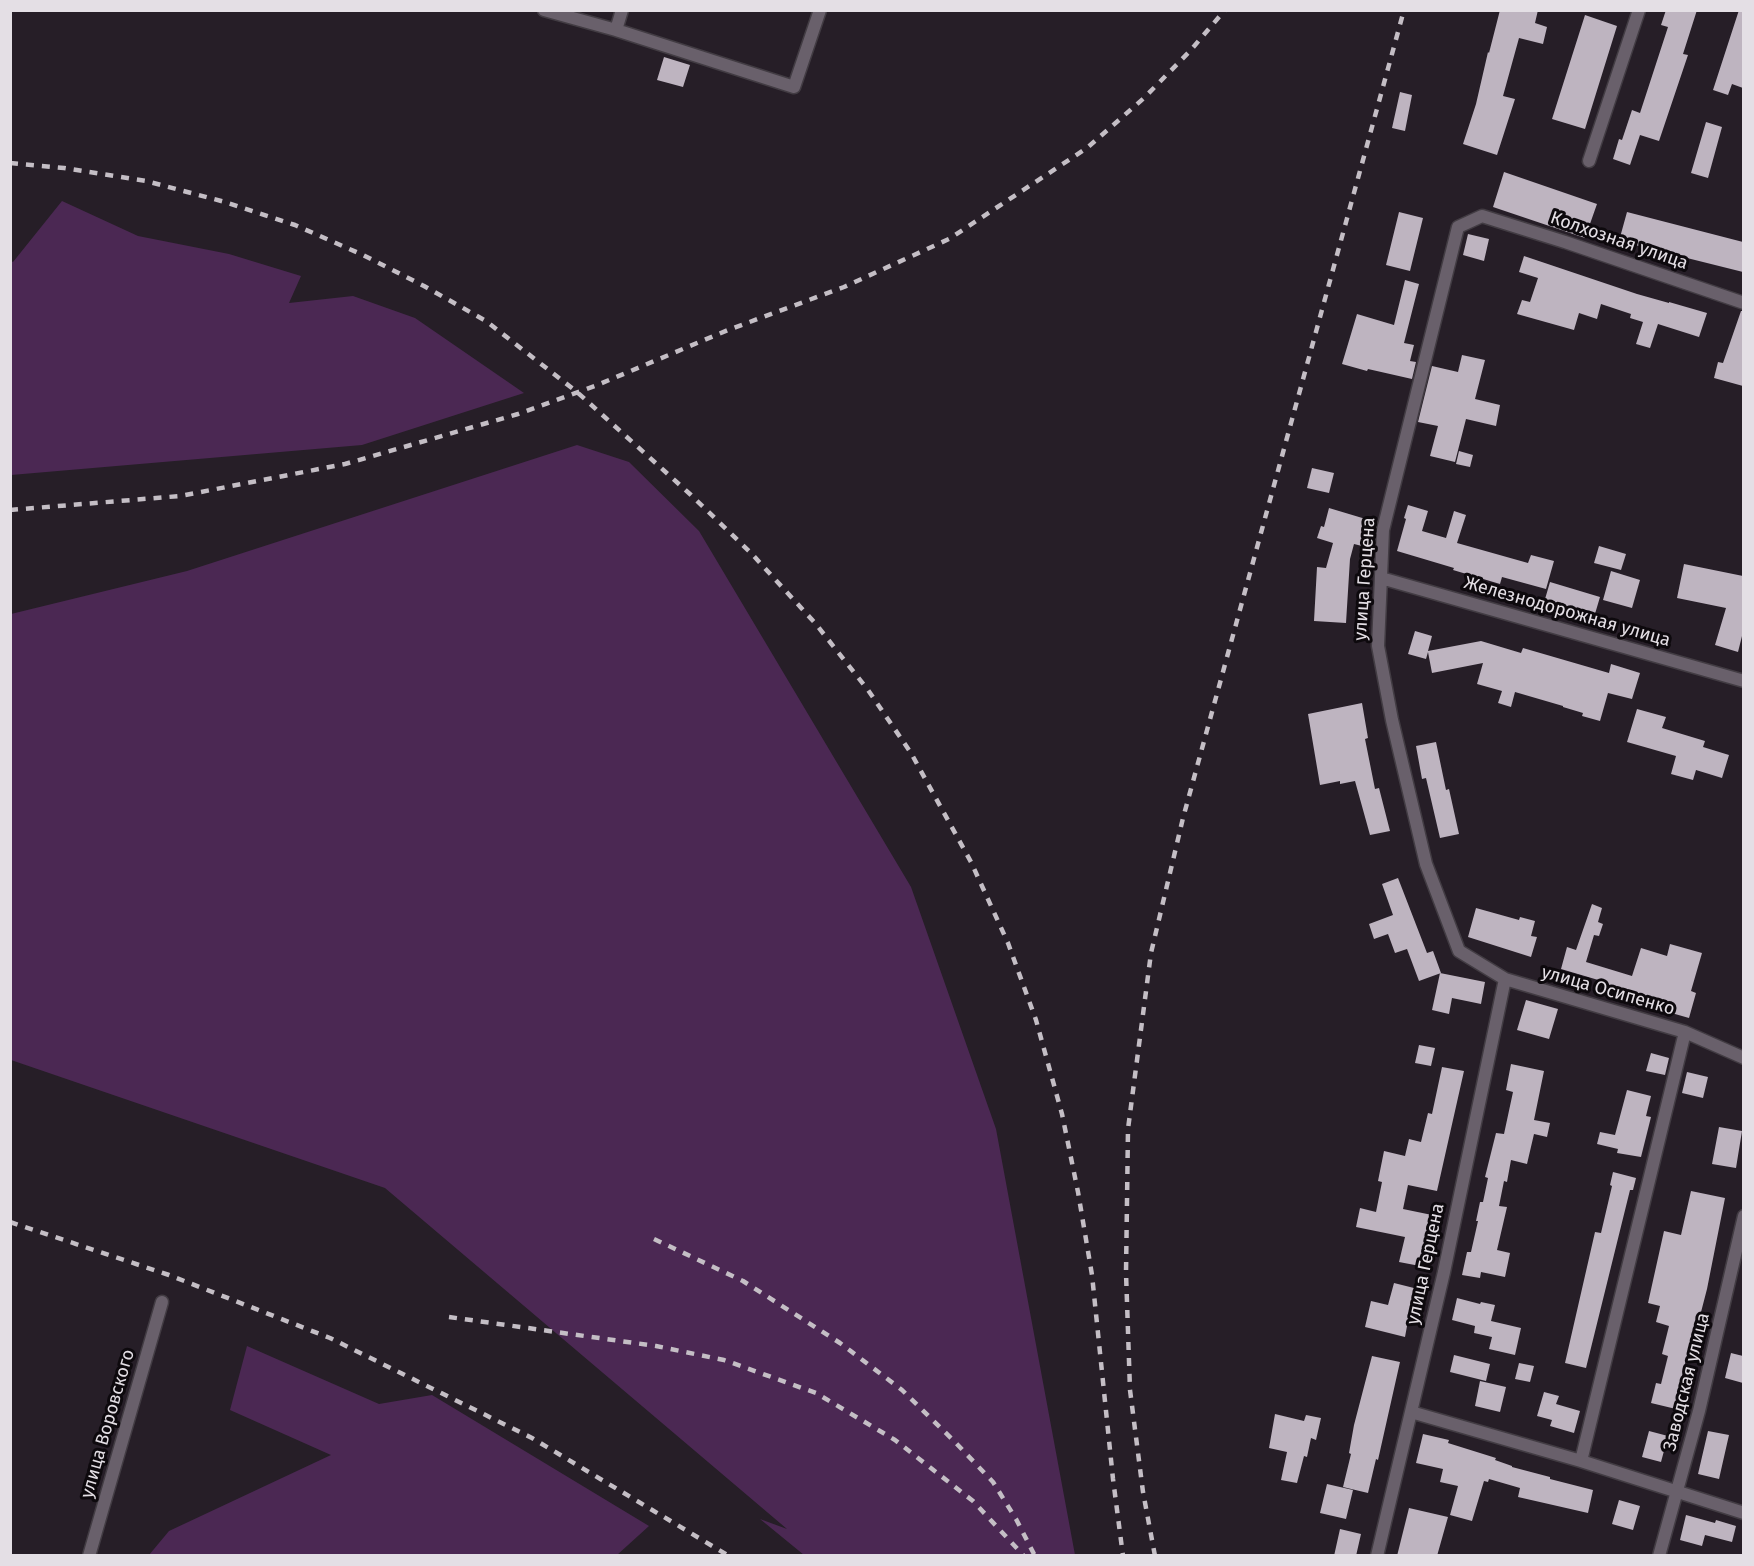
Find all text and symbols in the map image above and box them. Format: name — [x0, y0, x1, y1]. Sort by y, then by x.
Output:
street label: Колхозная улица — [1547, 207, 1691, 275]
street label: улица Герцена — [1350, 517, 1380, 641]
street label: Железнодорожная улица — [1461, 572, 1673, 652]
street label: улица Осипенко — [1539, 962, 1677, 1020]
street label: улица Герцена — [1403, 1201, 1449, 1327]
street label: Заводская улица — [1659, 1311, 1715, 1453]
street label: улица Воровского — [76, 1347, 140, 1501]

